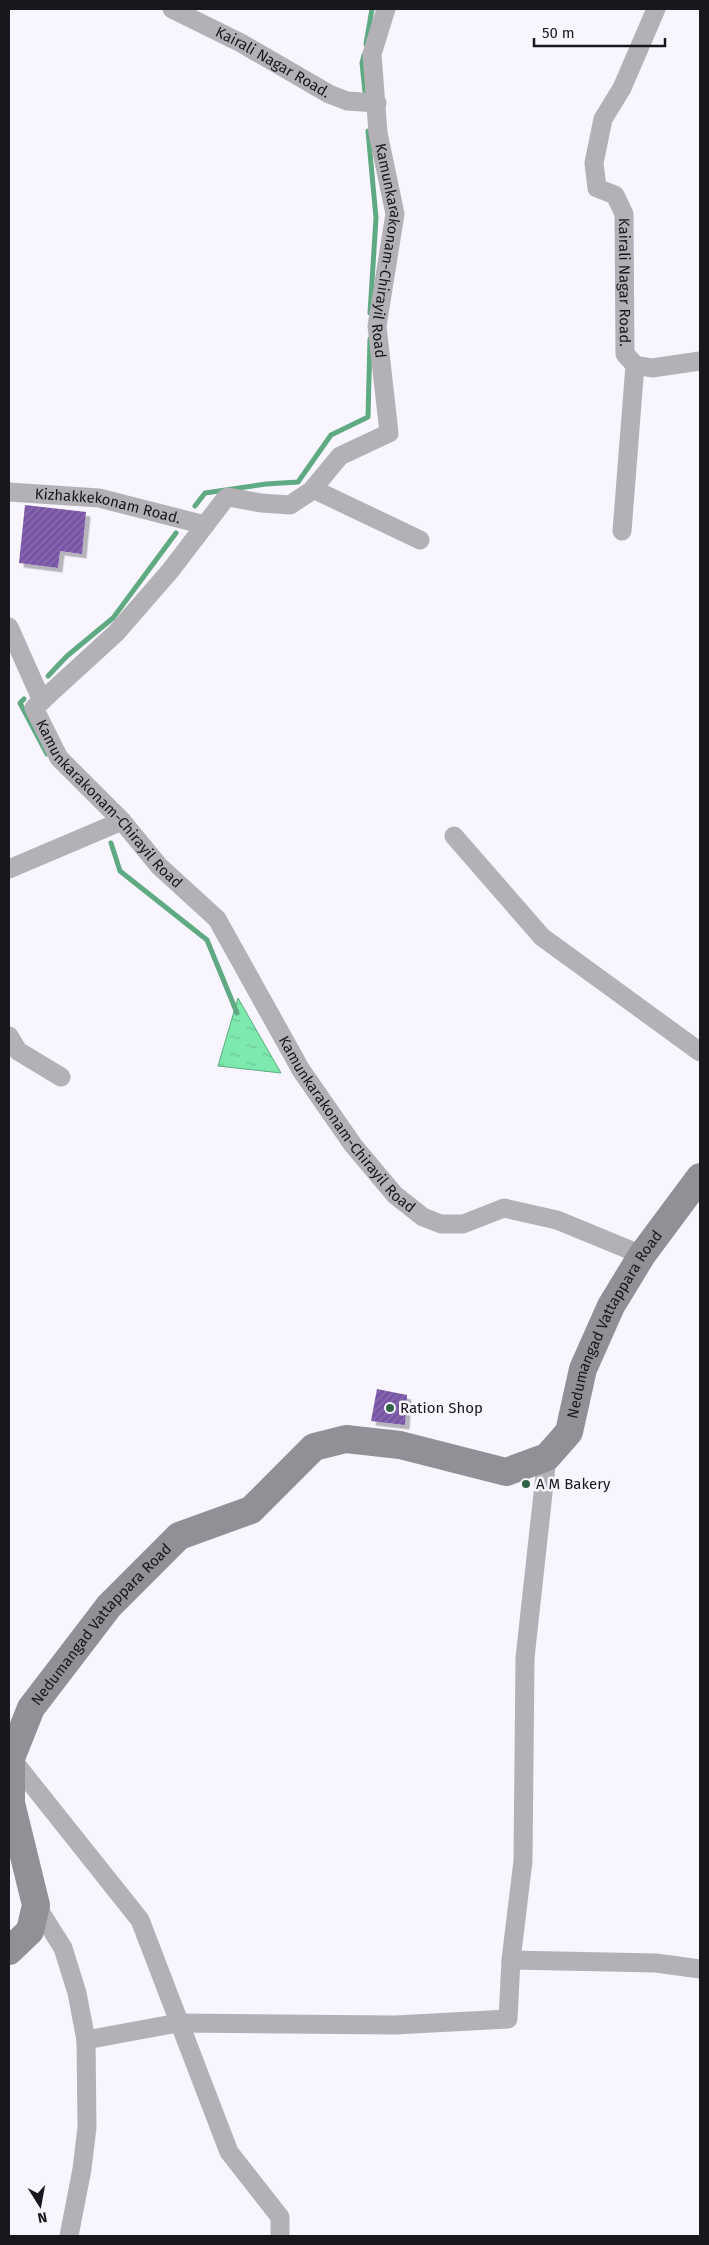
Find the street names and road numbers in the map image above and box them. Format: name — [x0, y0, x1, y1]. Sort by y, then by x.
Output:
street label: Kairali Nagar Road. — [212, 23, 333, 102]
street label: Kamunkarakonam-Chirayil Road — [368, 142, 404, 359]
street label: Kairali Nagar Road. — [615, 218, 634, 347]
street label: Kizhakkekonam Road. — [34, 485, 183, 527]
street label: Kamunkarakonam-Chirayil Road — [32, 716, 186, 892]
street label: Kamunkarakonam-Chirayil Road — [275, 1033, 419, 1217]
street label: Nedumangad Vattappara Road — [563, 1227, 666, 1420]
street label: Nedumangad Vattappara Road — [27, 1540, 175, 1709]

